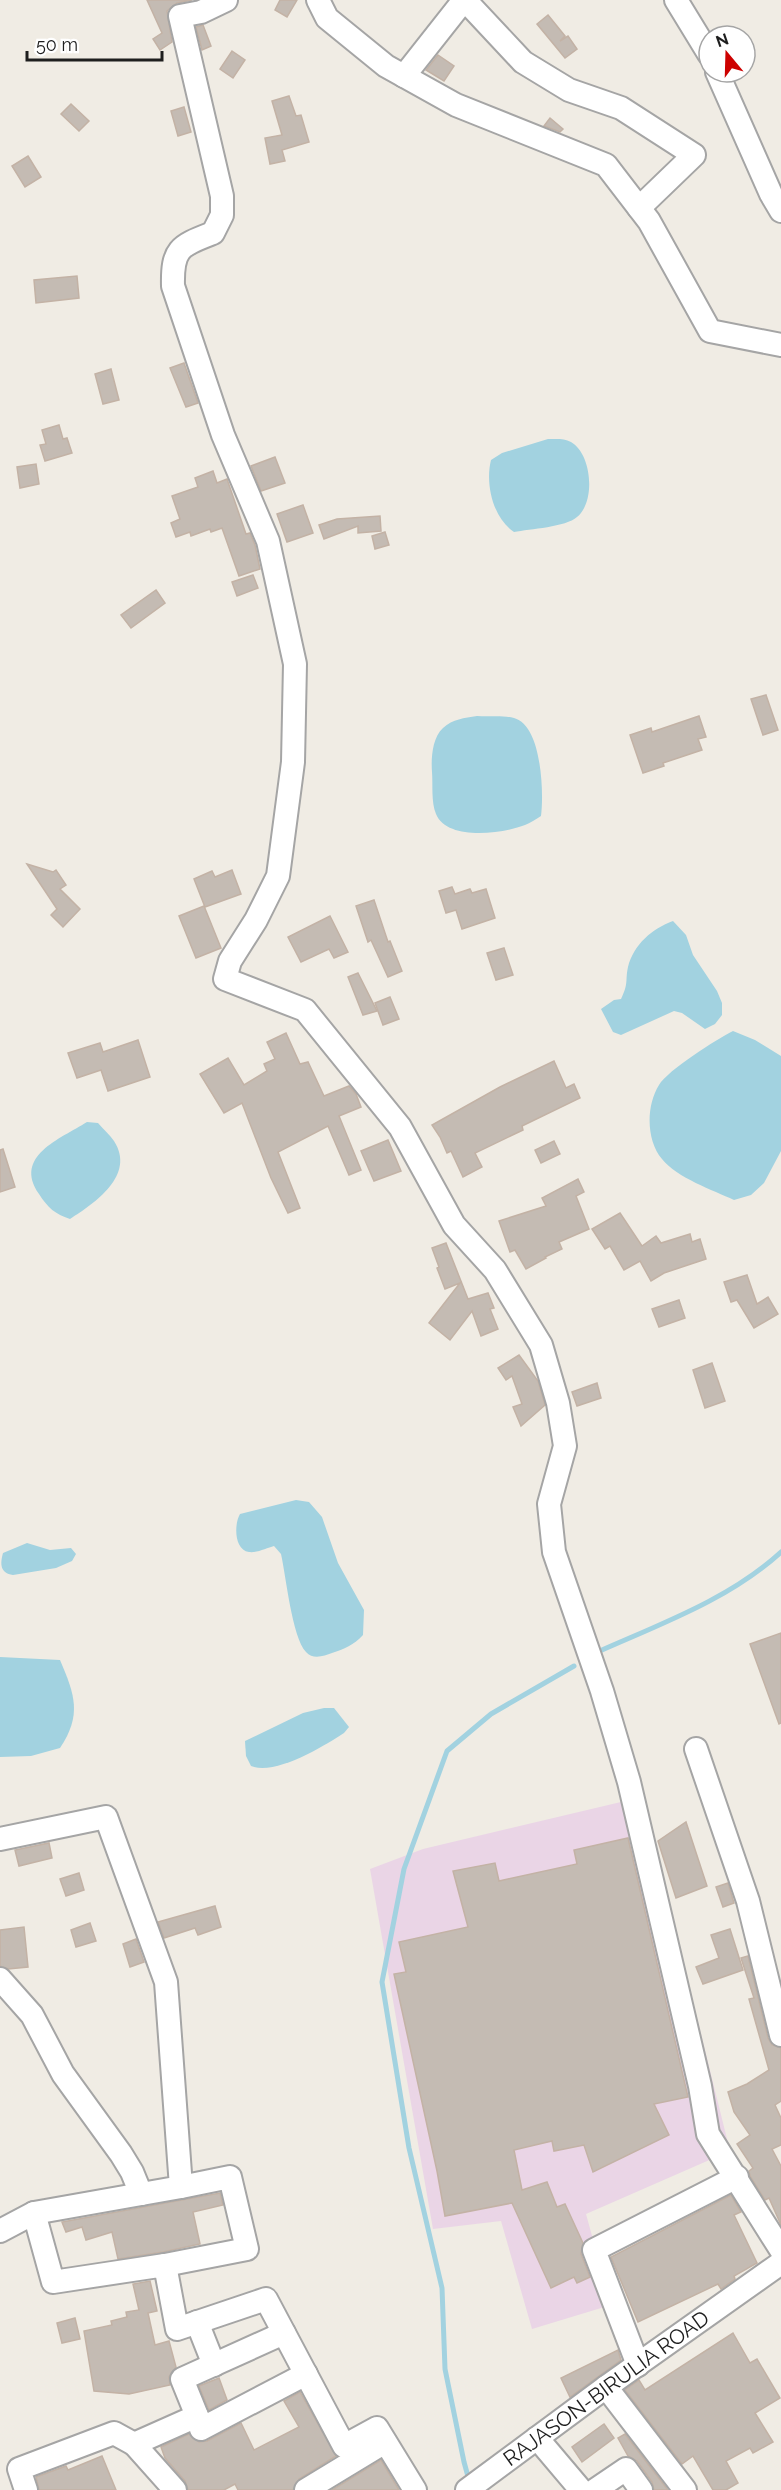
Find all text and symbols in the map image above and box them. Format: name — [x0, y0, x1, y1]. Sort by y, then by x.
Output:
scale bar — [27, 24, 162, 62]
north arrow — [697, 24, 757, 84]
text: N — [713, 29, 731, 51]
text: 50 m — [36, 34, 78, 55]
street label: RAJASON-BIRULIA ROAD — [498, 2305, 714, 2471]

